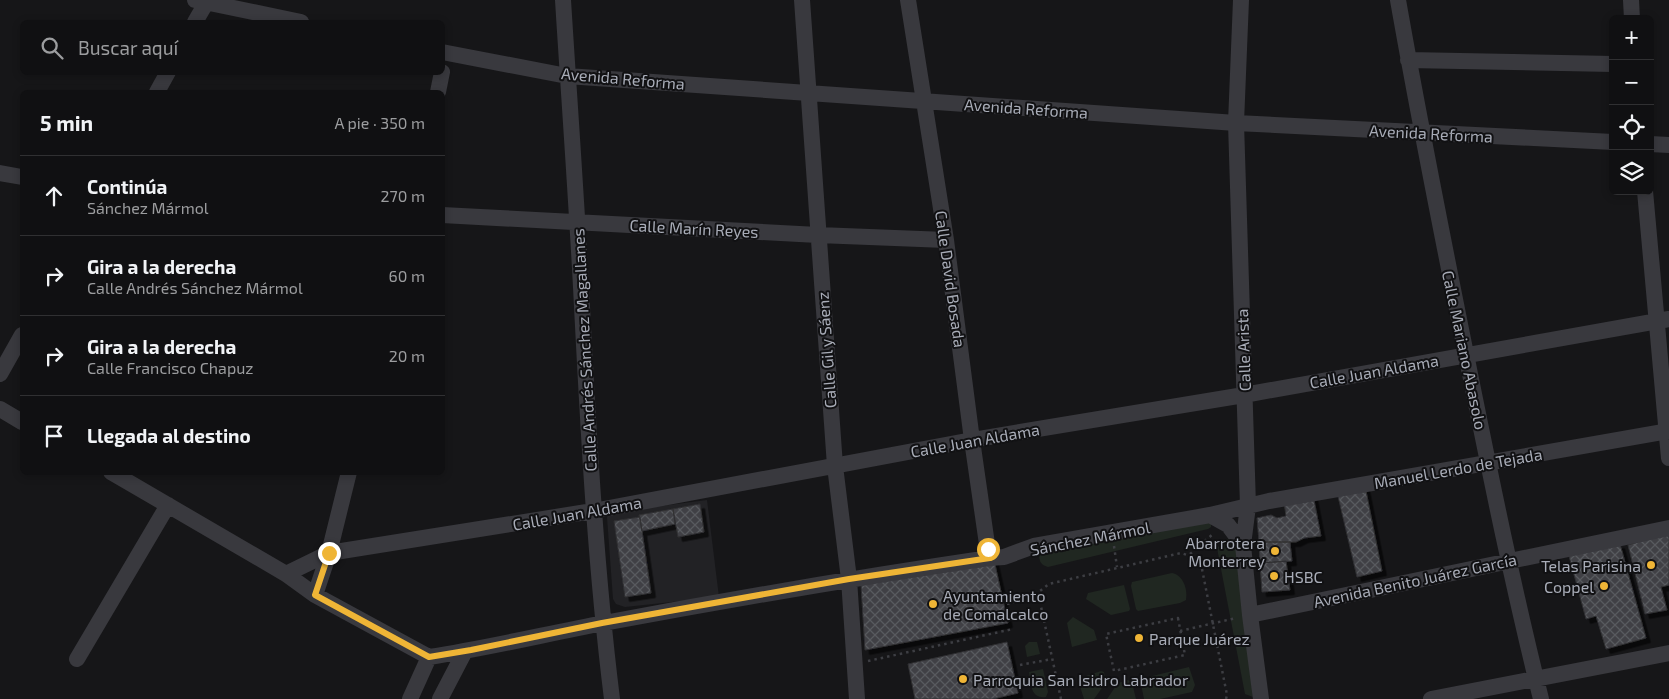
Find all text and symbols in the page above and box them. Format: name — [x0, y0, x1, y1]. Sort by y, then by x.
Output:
map controls — [1609, 15, 1654, 195]
button: + — [1609, 15, 1654, 60]
search box — [20, 20, 445, 75]
icon: search — [38, 34, 66, 62]
text: Buscar aquí — [78, 36, 178, 59]
button: − — [1609, 60, 1654, 105]
street label: Avenida Reforma — [560, 63, 686, 93]
street label: Avenida Reforma — [963, 94, 1089, 122]
button: locate — [1609, 105, 1654, 150]
text: 5 min — [40, 110, 93, 135]
text: A pie · 350 m — [334, 113, 425, 132]
street label: Avenida Reforma — [1369, 120, 1493, 146]
button: layers — [1609, 150, 1654, 195]
text: Continúa — [87, 175, 167, 198]
icon: ahead — [40, 182, 68, 210]
text: 270 m — [381, 186, 425, 205]
text: Sánchez Mármol — [87, 198, 209, 217]
street label: Calle David Bosada — [932, 209, 970, 349]
street label: Calle Marín Reyes — [629, 215, 759, 241]
street label: Calle Andrés Sánchez Magallanes — [568, 228, 600, 472]
text: Gira a la derecha — [87, 255, 236, 278]
icon: right — [40, 262, 68, 290]
text: 60 m — [389, 266, 425, 285]
street label: Calle Mariano Abasolo — [1439, 269, 1491, 431]
text: Calle Andrés Sánchez Mármol — [87, 278, 303, 297]
street label: Calle Gil y Sáenz — [812, 291, 840, 409]
street label: Calle Arista — [1232, 308, 1254, 392]
text: Gira a la derecha — [87, 335, 236, 358]
icon: right — [40, 342, 68, 370]
text: 20 m — [389, 346, 425, 365]
street label: Calle Juan Aldama — [1308, 350, 1440, 392]
text: Calle Francisco Chapuz — [87, 358, 253, 377]
street label: Calle Juan Aldama — [909, 419, 1041, 461]
icon: arrive — [40, 422, 68, 450]
text: Llegada al destino — [87, 424, 251, 447]
street label: Manuel Lerdo de Tejada — [1372, 444, 1544, 493]
street label: Calle Juan Aldama — [511, 492, 643, 534]
street label: Sánchez Mármol — [1029, 517, 1152, 559]
place label: Abarrotera Monterrey — [1186, 533, 1266, 570]
route start — [977, 538, 1000, 561]
route end — [318, 542, 341, 565]
marker: Abarrotera Monterrey — [1269, 545, 1281, 557]
street label: Avenida Benito Juárez García — [1312, 549, 1518, 611]
place label: Telas Parisina — [1541, 556, 1641, 575]
marker: Telas Parisina — [1645, 559, 1657, 571]
place label: HSBC — [1284, 567, 1323, 586]
marker: HSBC — [1268, 570, 1280, 582]
place label: Coppel — [1544, 577, 1594, 596]
marker: Coppel — [1598, 580, 1610, 592]
place label: Ayuntamiento de Comalcalco — [943, 586, 1048, 623]
marker: Ayuntamiento de Comalcalco — [927, 598, 939, 610]
place label: Parque Juárez — [1149, 629, 1250, 648]
marker: Parque Juárez — [1133, 632, 1145, 644]
place label: Parroquia San Isidro Labrador — [973, 670, 1189, 689]
marker: Parroquia San Isidro Labrador — [957, 673, 969, 685]

